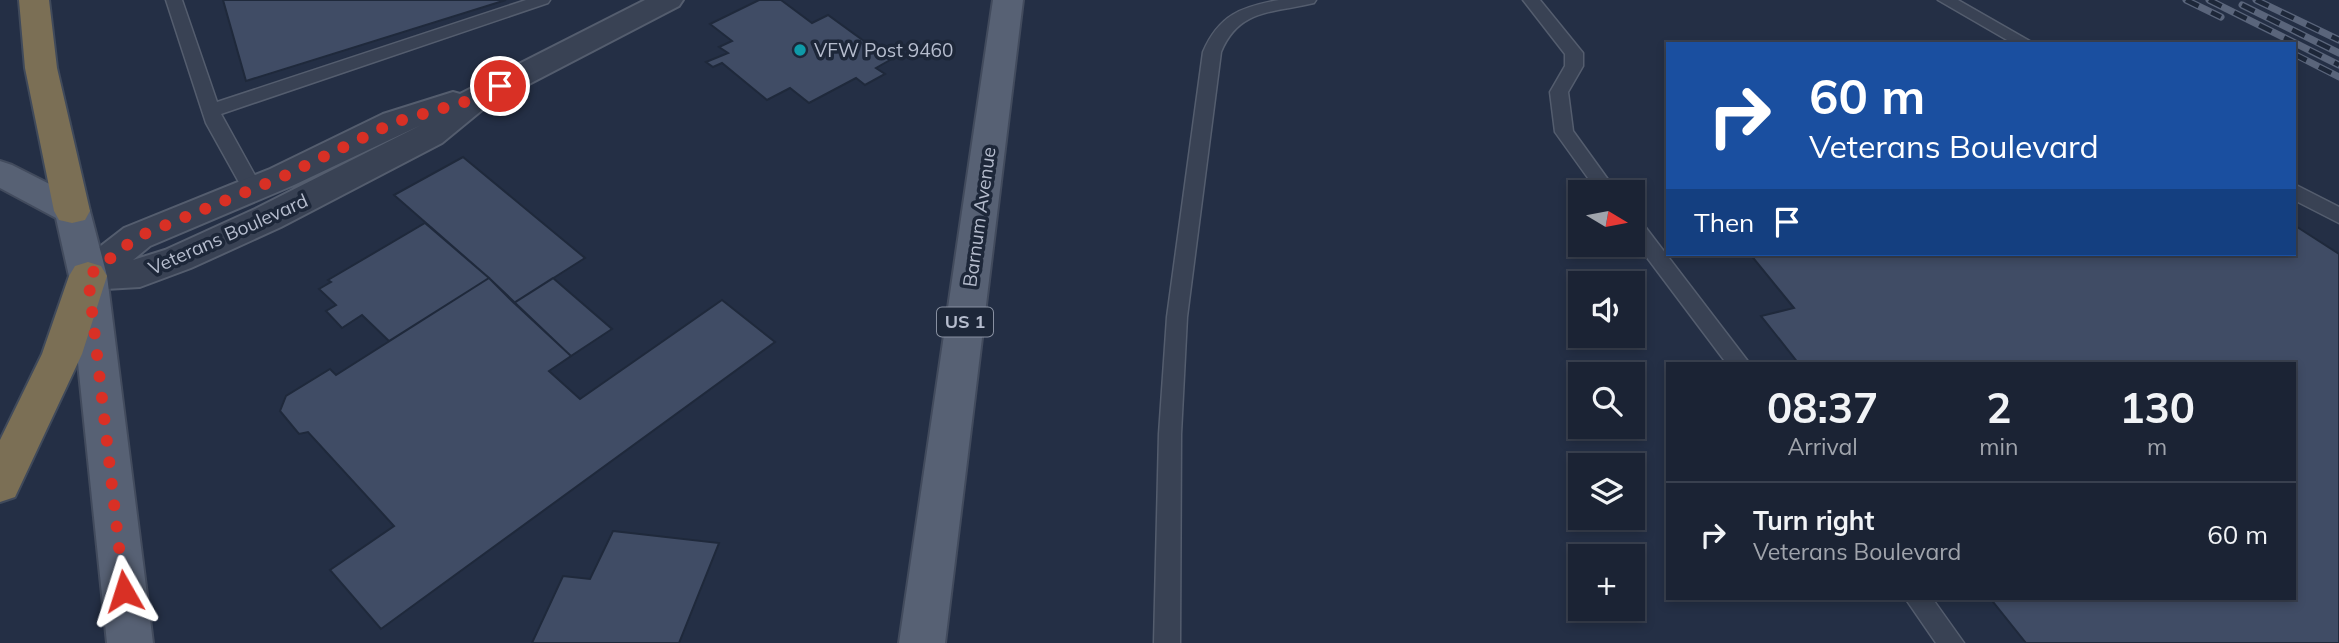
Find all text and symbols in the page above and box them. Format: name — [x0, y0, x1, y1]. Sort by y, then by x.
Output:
place label: VFW Post 9460 — [814, 38, 953, 62]
marker: VFW Post 9460 — [792, 42, 808, 58]
pin — [470, 56, 530, 116]
text: 60 m — [1809, 65, 1925, 126]
icon: arrive — [481, 67, 519, 105]
icon: right — [1694, 70, 1785, 161]
text: Veterans Boulevard — [1809, 126, 2099, 166]
street label: Barnum Avenue — [957, 145, 1001, 289]
north arrow — [1568, 180, 1645, 257]
map controls — [1568, 180, 1645, 621]
street label: Veterans Boulevard — [145, 188, 311, 280]
icon: arrive — [1768, 203, 1806, 241]
text: Then — [1694, 206, 1754, 239]
button: sound — [1568, 271, 1645, 348]
road number: US 1 — [937, 308, 993, 336]
button: search — [1568, 362, 1645, 439]
text: 08:37 — [1767, 381, 1878, 434]
text: 2 — [1986, 381, 2011, 434]
text: 130 — [2119, 381, 2195, 434]
text: Arrival — [1787, 432, 1858, 461]
text: min — [1979, 432, 2018, 461]
text: m — [2147, 432, 2167, 461]
button: layers — [1568, 453, 1645, 530]
text: Turn right — [1753, 504, 1874, 537]
icon: right — [1694, 516, 1732, 554]
text: 60 m — [2207, 518, 2268, 551]
text: Veterans Boulevard — [1753, 537, 1961, 566]
button: + — [1568, 544, 1645, 621]
position arrow — [87, 554, 161, 628]

